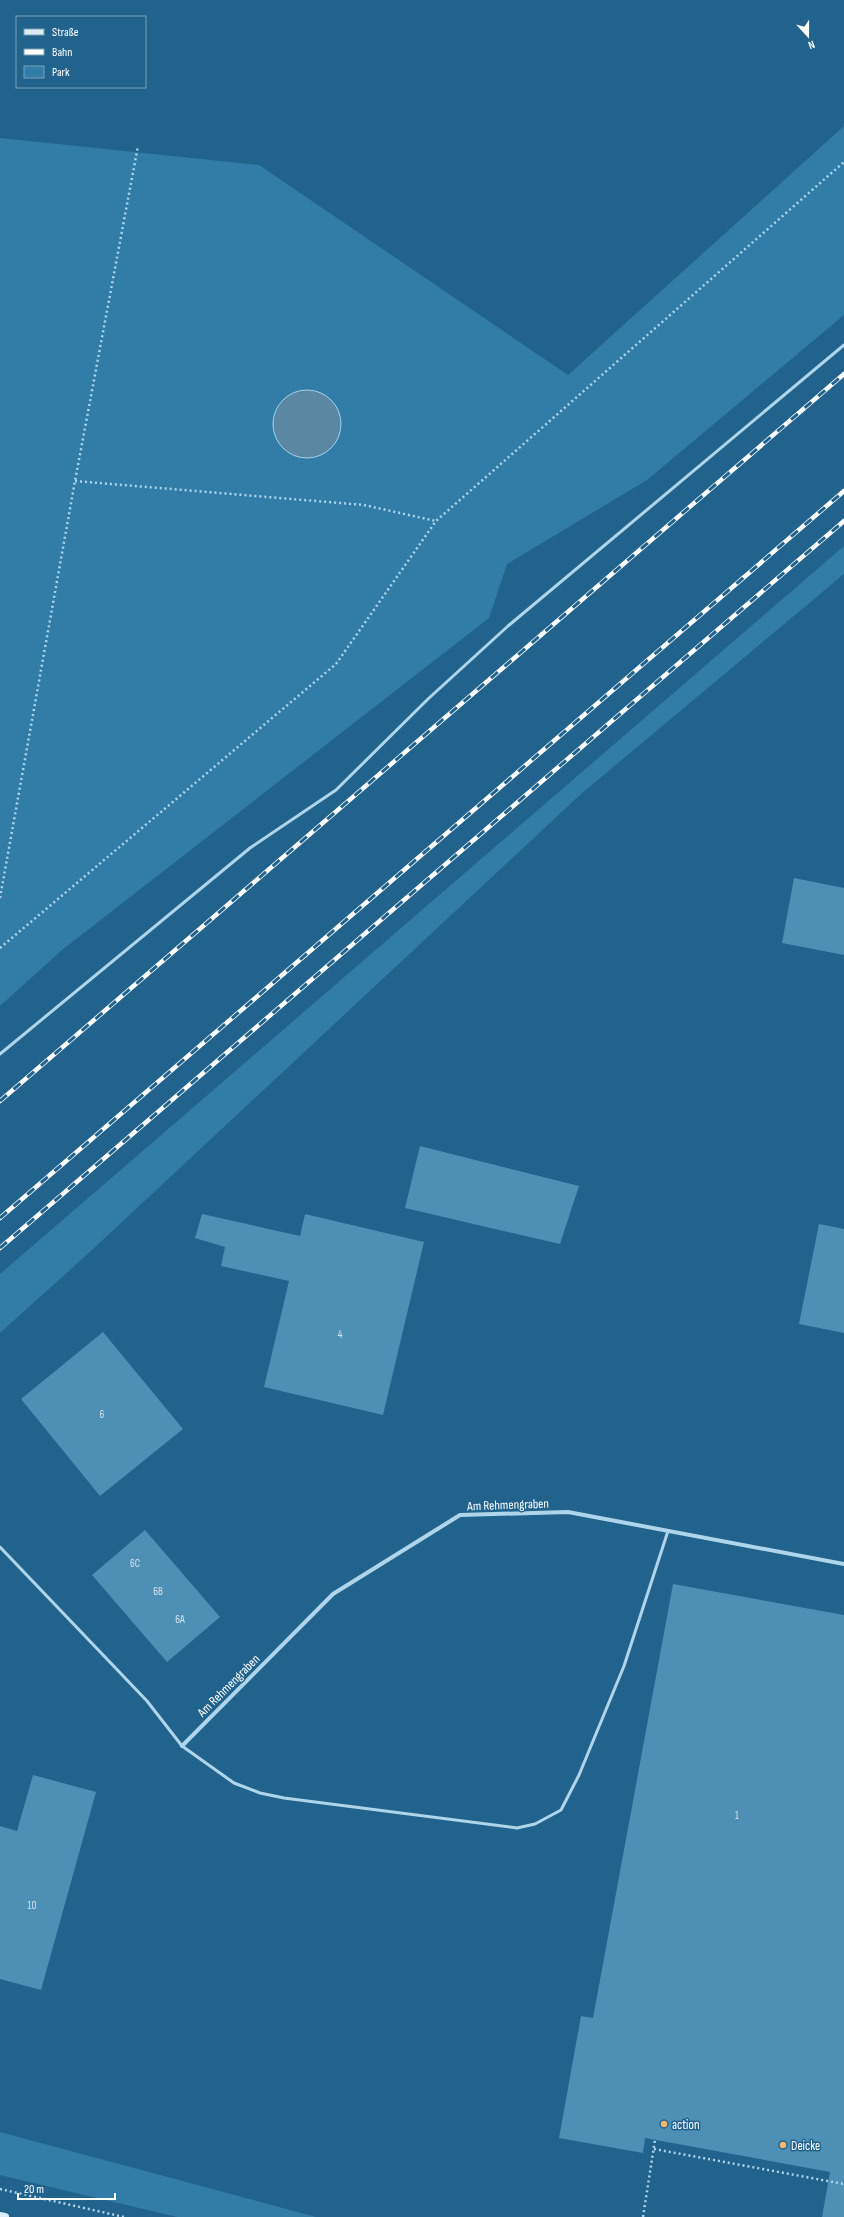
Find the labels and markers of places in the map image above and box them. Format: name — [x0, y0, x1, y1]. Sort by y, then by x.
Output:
place label: action — [672, 2117, 699, 2133]
marker: action — [659, 2119, 669, 2129]
place label: Deicke — [791, 2138, 820, 2154]
marker: Deicke — [778, 2140, 788, 2150]

